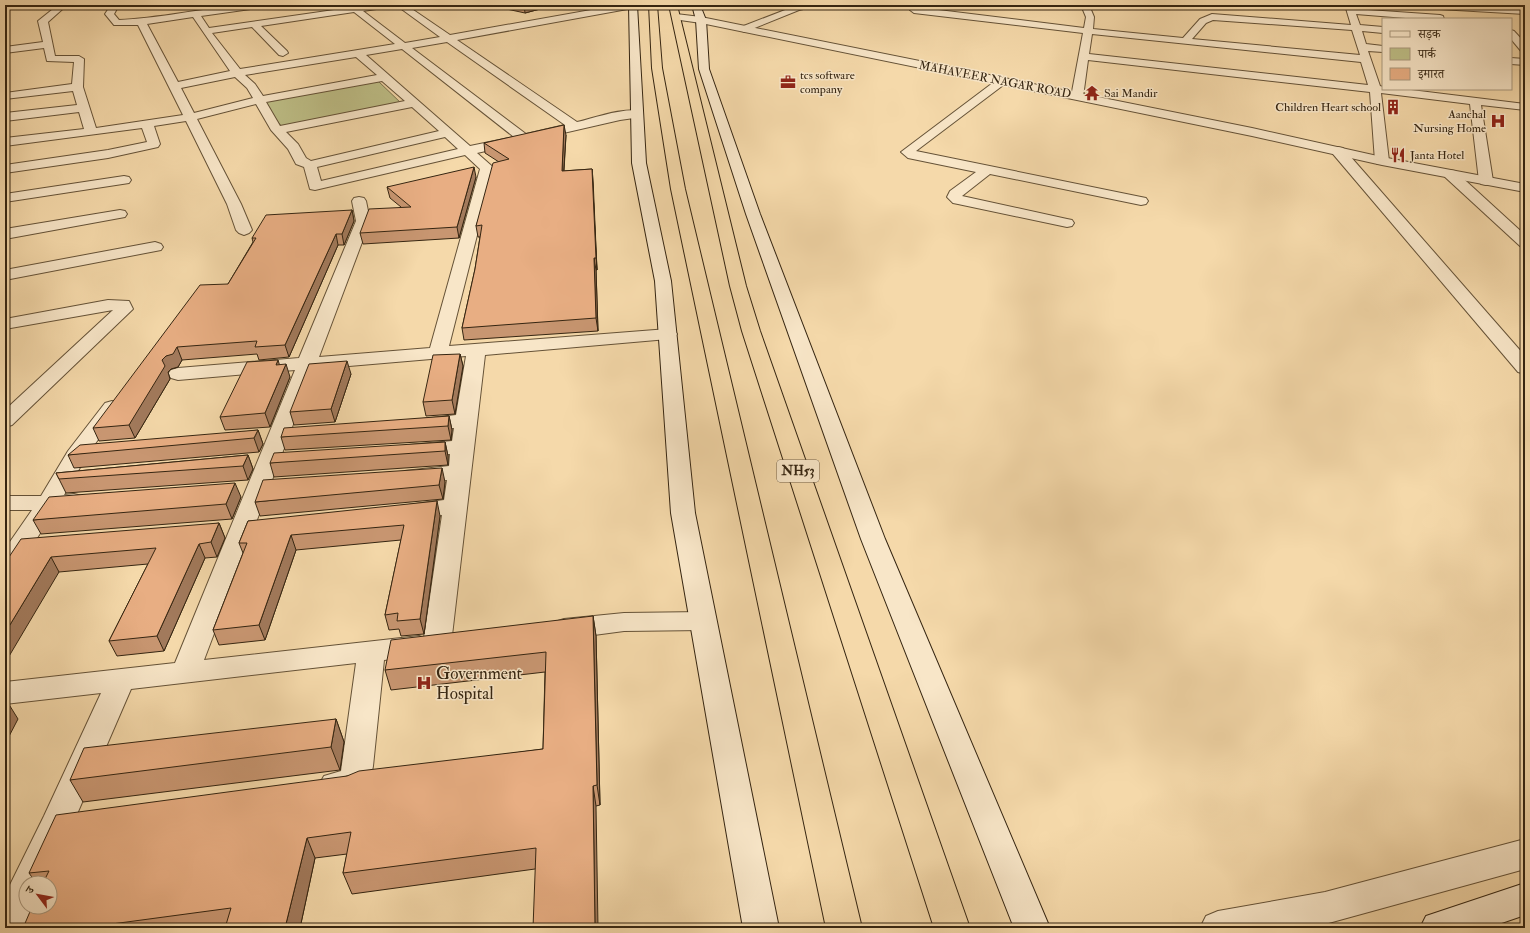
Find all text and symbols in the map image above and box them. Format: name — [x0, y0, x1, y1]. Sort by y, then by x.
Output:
legend — [1382, 18, 1512, 90]
text: सड़क — [1417, 27, 1442, 42]
text: पार्क — [1417, 47, 1437, 62]
street label: MAHAVEER NAGAR ROAD — [917, 58, 1073, 102]
text: इमारत — [1417, 67, 1445, 82]
place label: tcs software company — [800, 68, 855, 97]
office icon: tcs software company — [779, 73, 797, 91]
temple icon: Sai Mandir — [1083, 84, 1101, 102]
place label: Sai Mandir — [1104, 86, 1158, 101]
building icon: Children Heart school — [1384, 98, 1402, 116]
place label: Children Heart school — [1275, 100, 1381, 115]
place label: Aanchal Nursing Home — [1413, 107, 1486, 136]
hospital icon: Aanchal Nursing Home — [1489, 112, 1507, 130]
restaurant icon: Janta Hotel — [1389, 146, 1407, 164]
place label: Janta Hotel — [1409, 148, 1464, 163]
road number: NH53 — [777, 460, 819, 482]
place label: Government Hospital — [436, 663, 523, 705]
hospital icon: Government Hospital — [415, 674, 433, 692]
north arrow — [18, 875, 58, 915]
text: उ — [22, 883, 38, 897]

